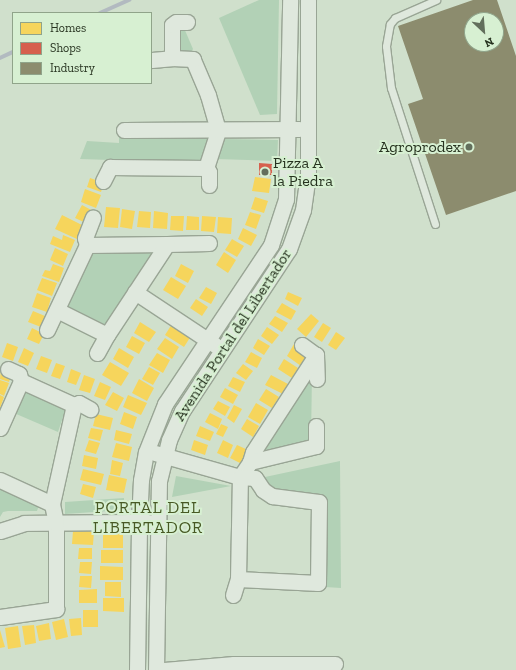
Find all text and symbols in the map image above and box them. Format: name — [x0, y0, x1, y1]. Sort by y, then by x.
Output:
legend — [12, 12, 152, 84]
north arrow — [464, 12, 504, 52]
text: Homes — [50, 21, 86, 35]
text: N — [482, 35, 496, 50]
text: Shops — [50, 41, 81, 55]
text: Industry — [50, 61, 95, 75]
place label: Agroprodex — [379, 137, 461, 157]
marker: Agroprodex — [464, 142, 474, 152]
place label: Pizza A la Piedra — [273, 153, 333, 191]
marker: Pizza A la Piedra — [260, 167, 270, 177]
street label: Avenida Portal del Libertador — [170, 245, 296, 425]
district label: PORTAL DEL LIBERTADOR — [93, 498, 203, 538]

